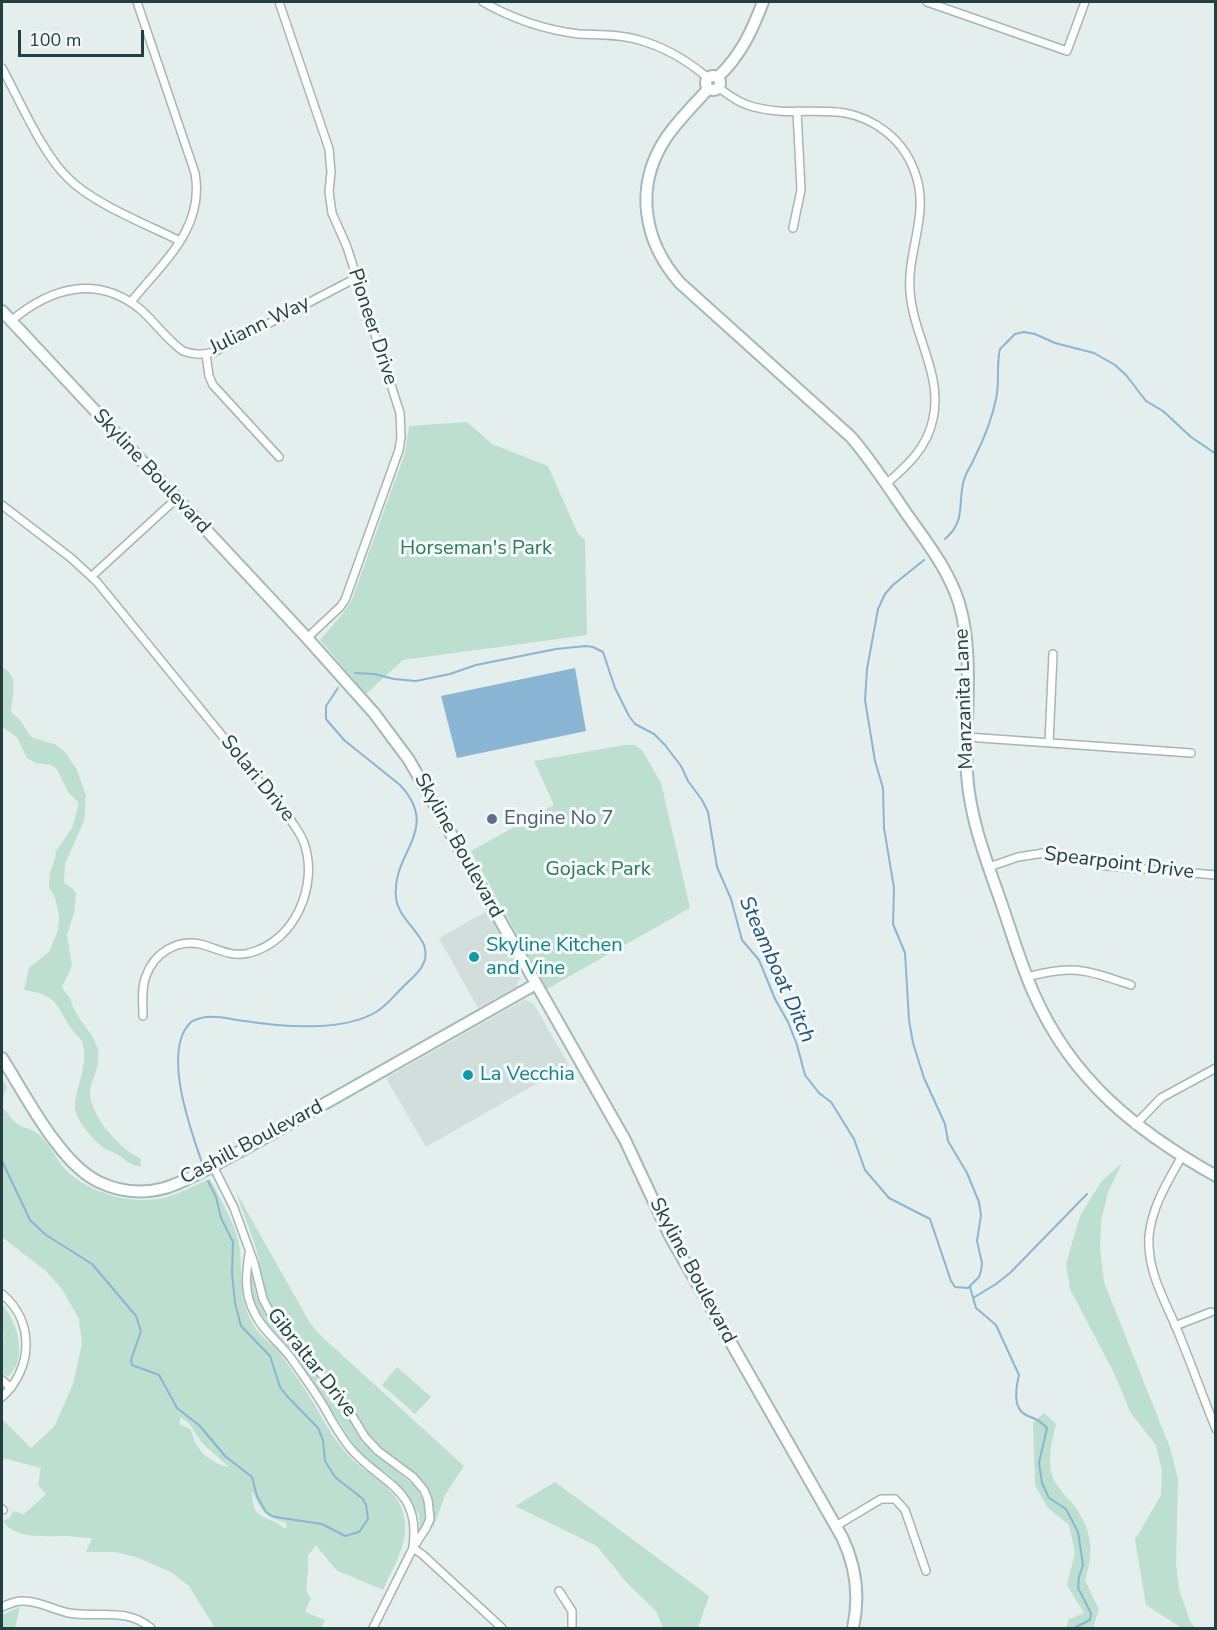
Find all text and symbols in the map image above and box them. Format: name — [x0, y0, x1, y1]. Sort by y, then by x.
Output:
scale bar — [21, 18, 147, 56]
text: 100 m — [29, 28, 81, 52]
street label: Pioneer Drive — [342, 266, 402, 388]
street label: Juliann Way — [206, 291, 314, 361]
street label: Skyline Boulevard — [87, 405, 215, 539]
park label: Horseman's Park — [400, 537, 552, 561]
street label: Manzanita Lane — [951, 628, 979, 770]
street label: Solari Drive — [215, 731, 299, 827]
street label: Skyline Boulevard — [408, 770, 508, 922]
place label: Engine No 7 — [504, 807, 614, 831]
marker: Engine No 7 — [485, 812, 499, 826]
street label: Spearpoint Drive — [1043, 843, 1195, 885]
park label: Gojack Park — [545, 858, 651, 882]
water label: Steamboat Ditch — [732, 893, 820, 1047]
place label: Skyline Kitchen and Vine — [486, 934, 623, 981]
marker: Skyline Kitchen and Vine — [467, 950, 481, 964]
place label: La Vecchia — [480, 1063, 575, 1087]
marker: La Vecchia — [461, 1068, 475, 1082]
street label: Cashill Boulevard — [177, 1095, 327, 1191]
street label: Skyline Boulevard — [643, 1194, 741, 1348]
street label: Gibraltar Drive — [261, 1304, 361, 1422]

